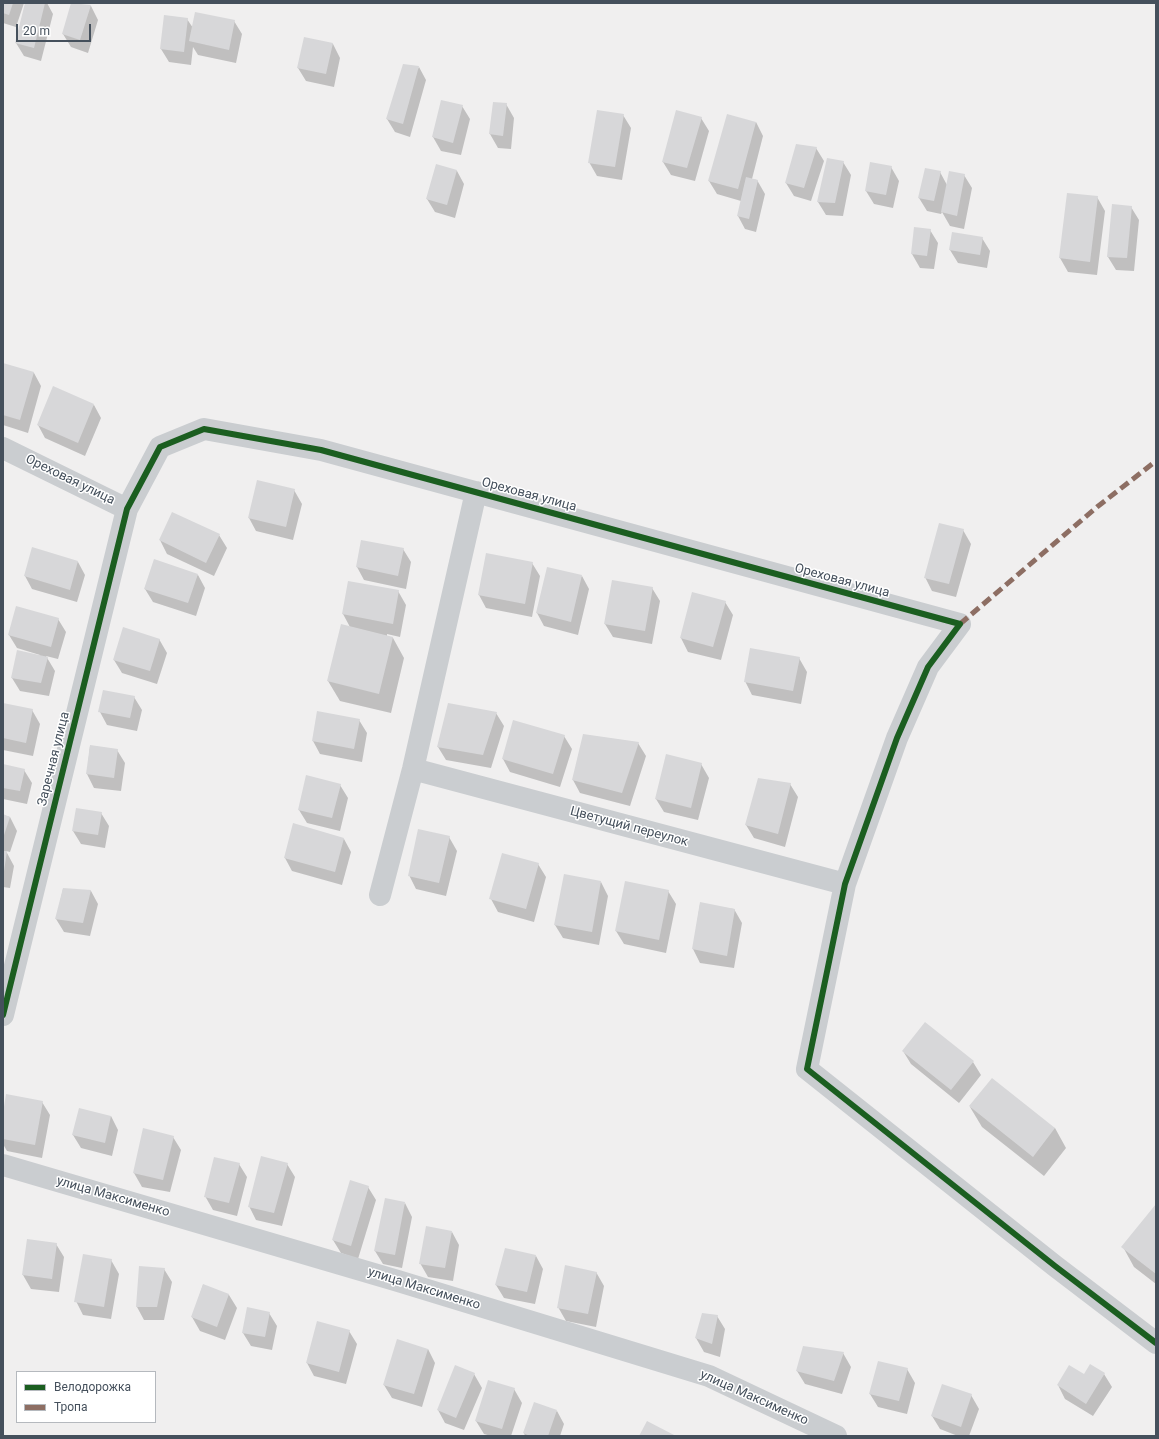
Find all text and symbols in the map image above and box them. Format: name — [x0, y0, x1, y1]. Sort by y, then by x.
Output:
scale bar — [18, 16, 93, 42]
text: 20 m — [23, 24, 50, 38]
street label: Ореховая улица — [23, 452, 117, 508]
street label: Ореховая улица — [480, 475, 578, 515]
street label: Ореховая улица — [793, 561, 891, 601]
street label: Заречная улица — [35, 710, 73, 808]
street label: Цветущий переулок — [568, 804, 690, 850]
street label: улица Максименко — [55, 1173, 171, 1221]
street label: улица Максименко — [366, 1264, 482, 1314]
street label: улица Максименко — [697, 1367, 811, 1429]
legend — [16, 1371, 156, 1423]
text: Велодорожка — [54, 1380, 131, 1394]
text: Тропа — [54, 1400, 88, 1414]

